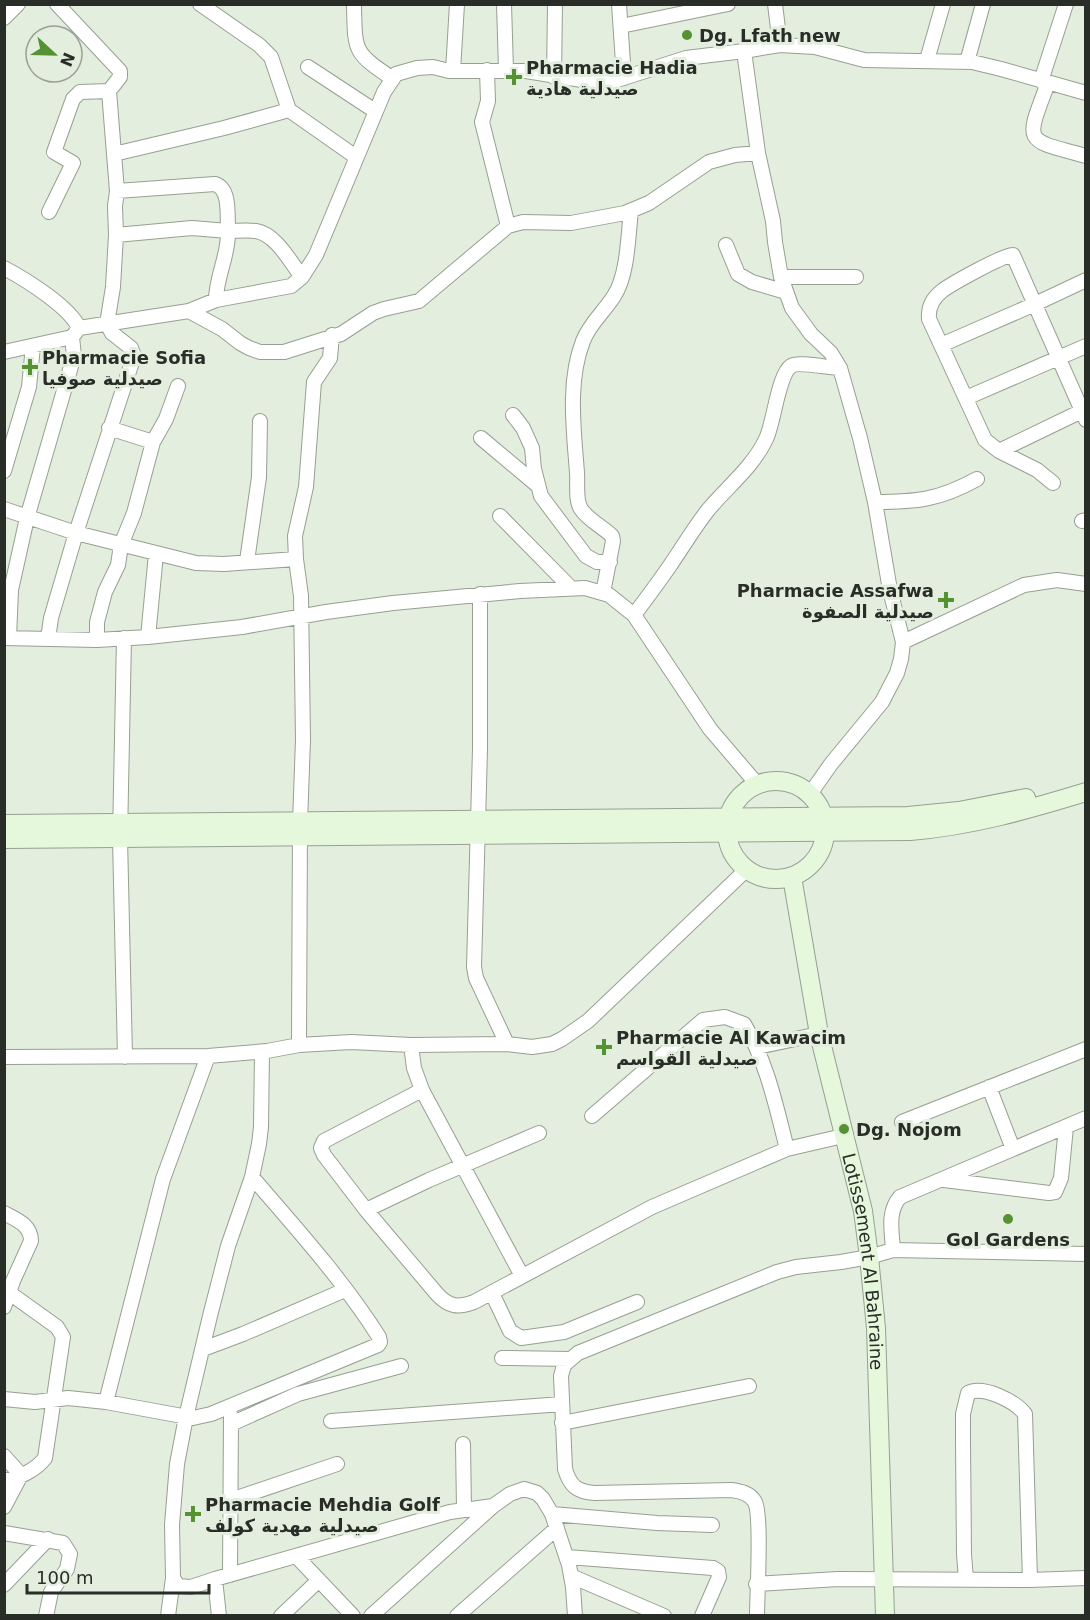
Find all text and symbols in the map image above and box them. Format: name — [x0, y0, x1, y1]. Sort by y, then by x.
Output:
north arrow — [24, 24, 84, 84]
place label: Dg. Lfath new — [699, 25, 841, 46]
marker: Dg. Lfath new — [680, 28, 694, 42]
text: N — [56, 50, 79, 69]
place label: Pharmacie Hadia صيدلية هادية — [526, 57, 698, 99]
marker: Pharmacie Hadia صيدلية هادية — [507, 70, 521, 84]
place label: Pharmacie Sofia صيدلية صوفيا — [42, 347, 206, 390]
marker: Pharmacie Sofia صيدلية صوفيا — [23, 360, 37, 374]
place label: Pharmacie Assafwa صيدلية الصفوة — [737, 580, 934, 623]
marker: Pharmacie Assafwa صيدلية الصفوة — [939, 593, 953, 607]
place label: Pharmacie Al Kawacim صيدلية القواسم — [616, 1027, 846, 1070]
marker: Pharmacie Al Kawacim صيدلية القواسم — [597, 1040, 611, 1054]
place label: Dg. Nojom — [856, 1119, 962, 1140]
marker: Dg. Nojom — [837, 1122, 851, 1136]
street label: Lotissement Al Bahraine — [838, 1151, 888, 1371]
marker: Gol Gardens — [1001, 1212, 1015, 1226]
place label: Gol Gardens — [946, 1229, 1070, 1250]
place label: Pharmacie Mehdia Golf صيدلية مهدية كولف — [205, 1494, 440, 1537]
marker: Pharmacie Mehdia Golf صيدلية مهدية كولف — [186, 1507, 200, 1521]
scale bar — [27, 1557, 208, 1595]
text: 100 m — [36, 1567, 94, 1588]

